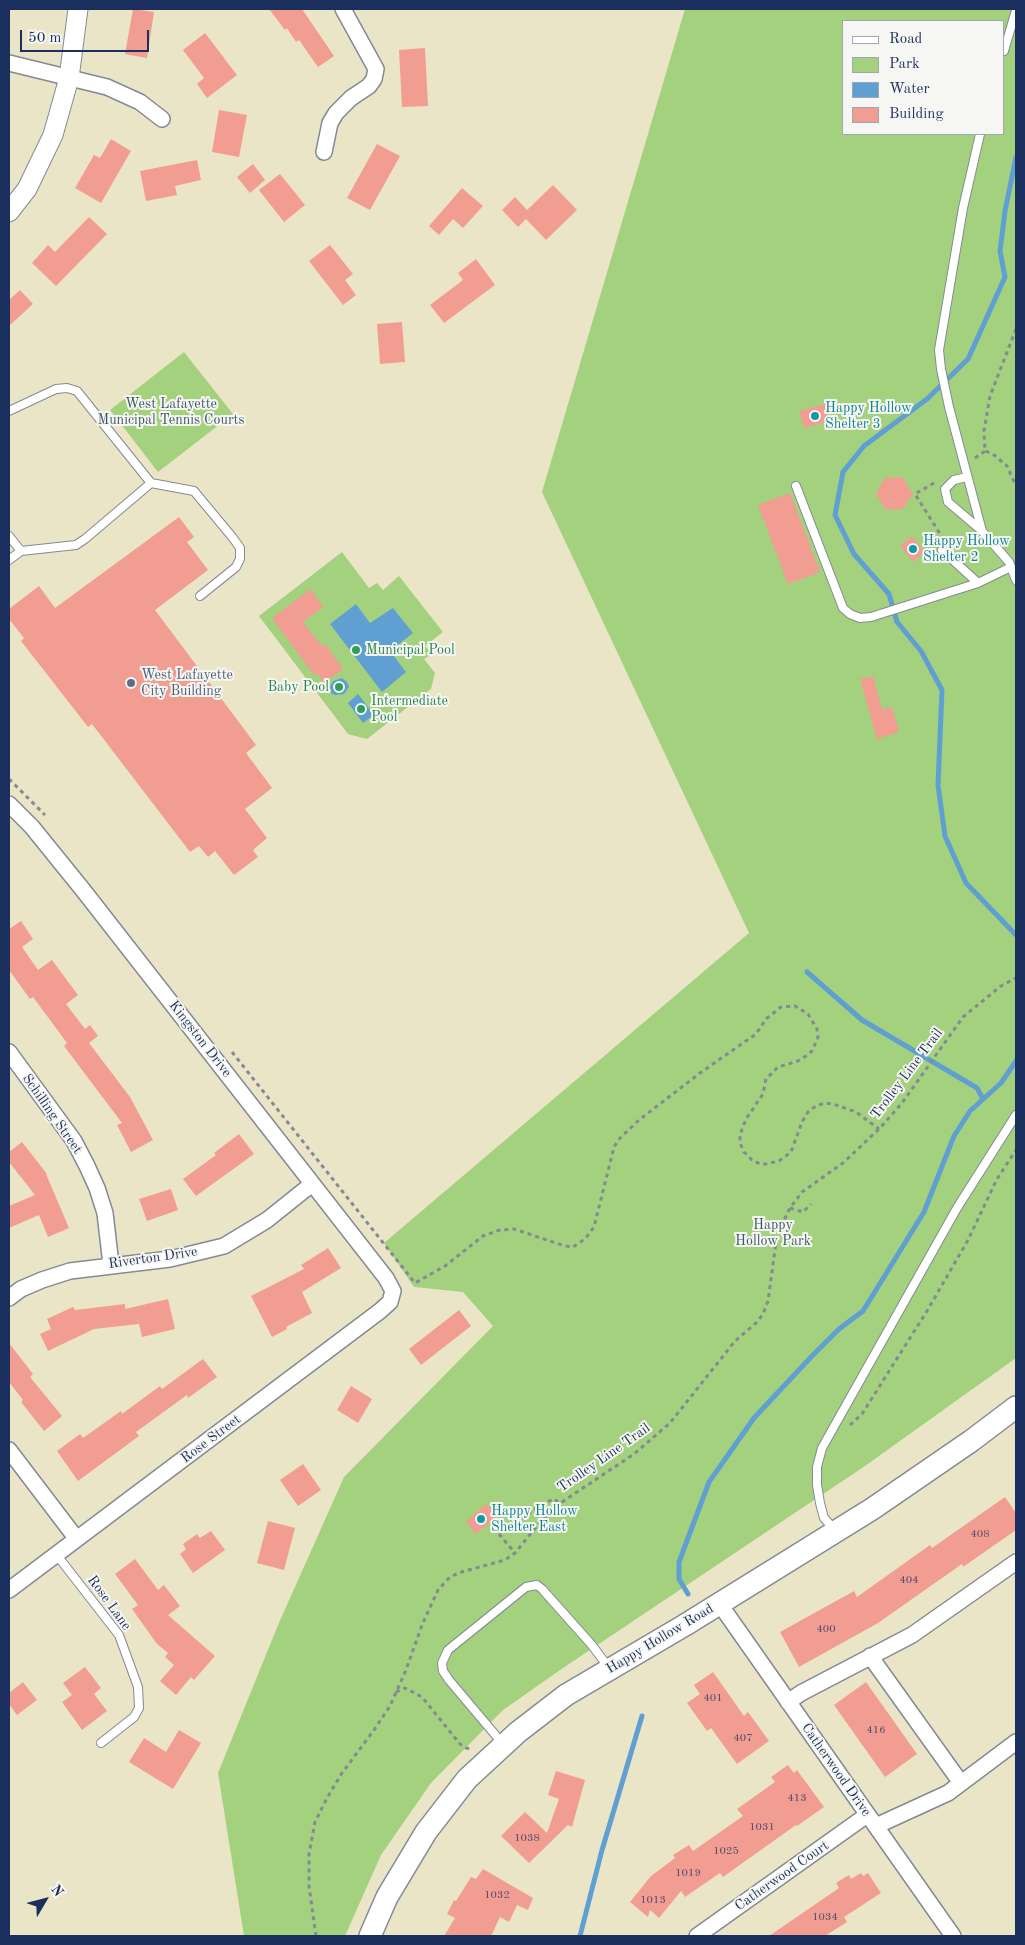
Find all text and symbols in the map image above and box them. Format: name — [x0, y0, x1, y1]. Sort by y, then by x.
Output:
scale bar — [22, 20, 151, 52]
legend — [842, 20, 1005, 135]
text: 50 m — [28, 31, 62, 46]
text: Road — [889, 32, 922, 47]
text: Park — [889, 57, 920, 72]
text: Water — [889, 82, 930, 97]
text: Building — [889, 107, 944, 122]
park label: West Lafayette Municipal Tennis Courts — [97, 396, 245, 428]
place label: Happy Hollow Shelter 3 — [825, 400, 912, 432]
marker: Happy Hollow Shelter 3 — [809, 410, 821, 422]
place label: Happy Hollow Shelter 2 — [923, 533, 1010, 566]
marker: Happy Hollow Shelter 2 — [907, 543, 919, 555]
place label: Municipal Pool — [366, 642, 455, 658]
marker: Municipal Pool — [350, 644, 362, 656]
place label: West Lafayette City Building — [141, 667, 233, 700]
marker: West Lafayette City Building — [125, 677, 137, 689]
place label: Baby Pool — [267, 679, 329, 695]
marker: Baby Pool — [333, 681, 345, 693]
place label: Intermediate Pool — [371, 693, 448, 726]
marker: Intermediate Pool — [355, 703, 367, 715]
street label: Kingston Drive — [165, 997, 235, 1081]
street label: Trolley Line Trail — [867, 1025, 947, 1123]
street label: Schilling Street — [18, 1071, 86, 1157]
park label: Happy Hollow Park — [735, 1217, 811, 1250]
street label: Riverton Drive — [107, 1243, 199, 1273]
street label: Rose Street — [178, 1411, 244, 1467]
street label: Trolley Line Trail — [554, 1420, 654, 1496]
place label: Happy Hollow Shelter East — [491, 1503, 578, 1535]
marker: Happy Hollow Shelter East — [475, 1513, 487, 1525]
house number: 408 — [970, 1527, 990, 1541]
street label: Rose Lane — [83, 1572, 135, 1634]
house number: 404 — [899, 1573, 919, 1587]
street label: Happy Hollow Road — [603, 1600, 717, 1678]
house number: 400 — [816, 1622, 836, 1636]
house number: 401 — [703, 1691, 723, 1705]
street label: Catherwood Drive — [798, 1720, 874, 1820]
house number: 416 — [866, 1723, 886, 1737]
house number: 407 — [733, 1731, 753, 1745]
house number: 413 — [787, 1791, 807, 1805]
house number: 1031 — [749, 1820, 775, 1834]
house number: 1038 — [514, 1831, 540, 1845]
street label: Catherwood Court — [732, 1837, 832, 1915]
house number: 1025 — [713, 1844, 739, 1858]
house number: 1019 — [675, 1866, 701, 1880]
north arrow — [20, 1875, 70, 1925]
text: N — [48, 1882, 66, 1899]
house number: 1032 — [484, 1888, 510, 1902]
house number: 1013 — [640, 1893, 666, 1907]
house number: 1034 — [812, 1910, 838, 1924]

